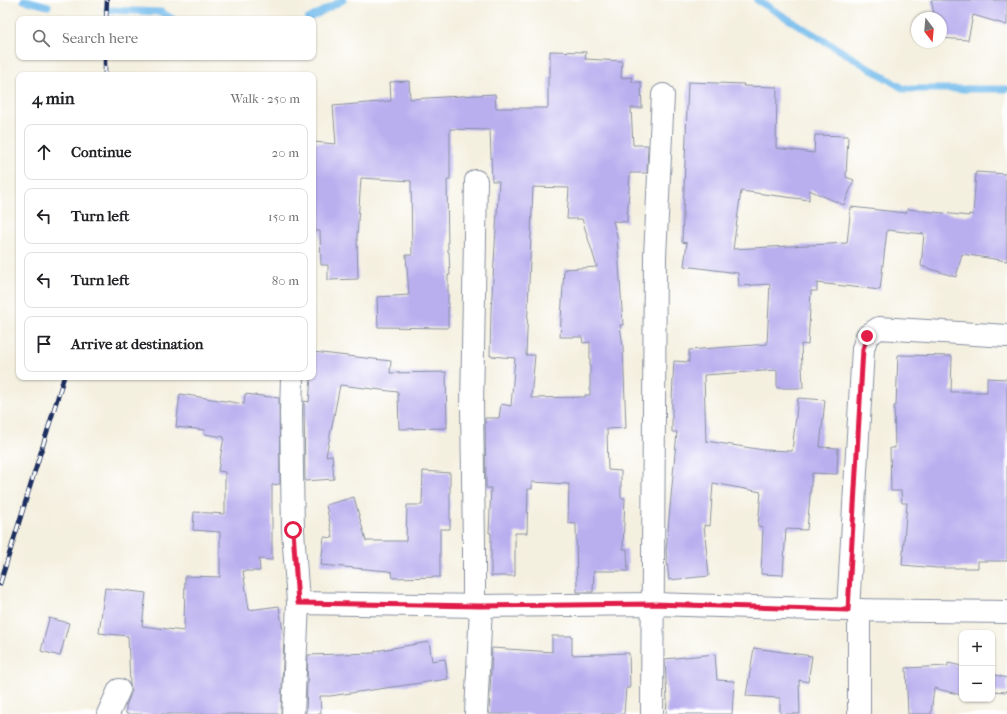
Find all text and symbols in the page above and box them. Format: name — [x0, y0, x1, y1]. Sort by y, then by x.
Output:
north arrow — [911, 12, 947, 48]
search box — [16, 16, 316, 60]
icon: search — [30, 27, 52, 49]
text: Search here — [62, 29, 138, 47]
text: 4 min — [32, 88, 75, 108]
text: Walk · 250 m — [231, 91, 300, 106]
icon: ahead — [33, 141, 55, 163]
text: Continue — [71, 143, 131, 161]
text: 20 m — [272, 145, 299, 160]
icon: left — [33, 205, 55, 227]
text: Turn left — [71, 207, 129, 225]
text: 150 m — [268, 209, 299, 224]
icon: left — [33, 269, 55, 291]
text: Turn left — [71, 271, 129, 289]
text: 80 m — [272, 273, 299, 288]
route end — [858, 327, 876, 345]
icon: arrive — [33, 333, 55, 355]
text: Arrive at destination — [71, 335, 203, 353]
route start — [284, 521, 302, 539]
map controls — [959, 630, 995, 702]
button: + — [959, 630, 995, 666]
button: − — [959, 666, 995, 702]

